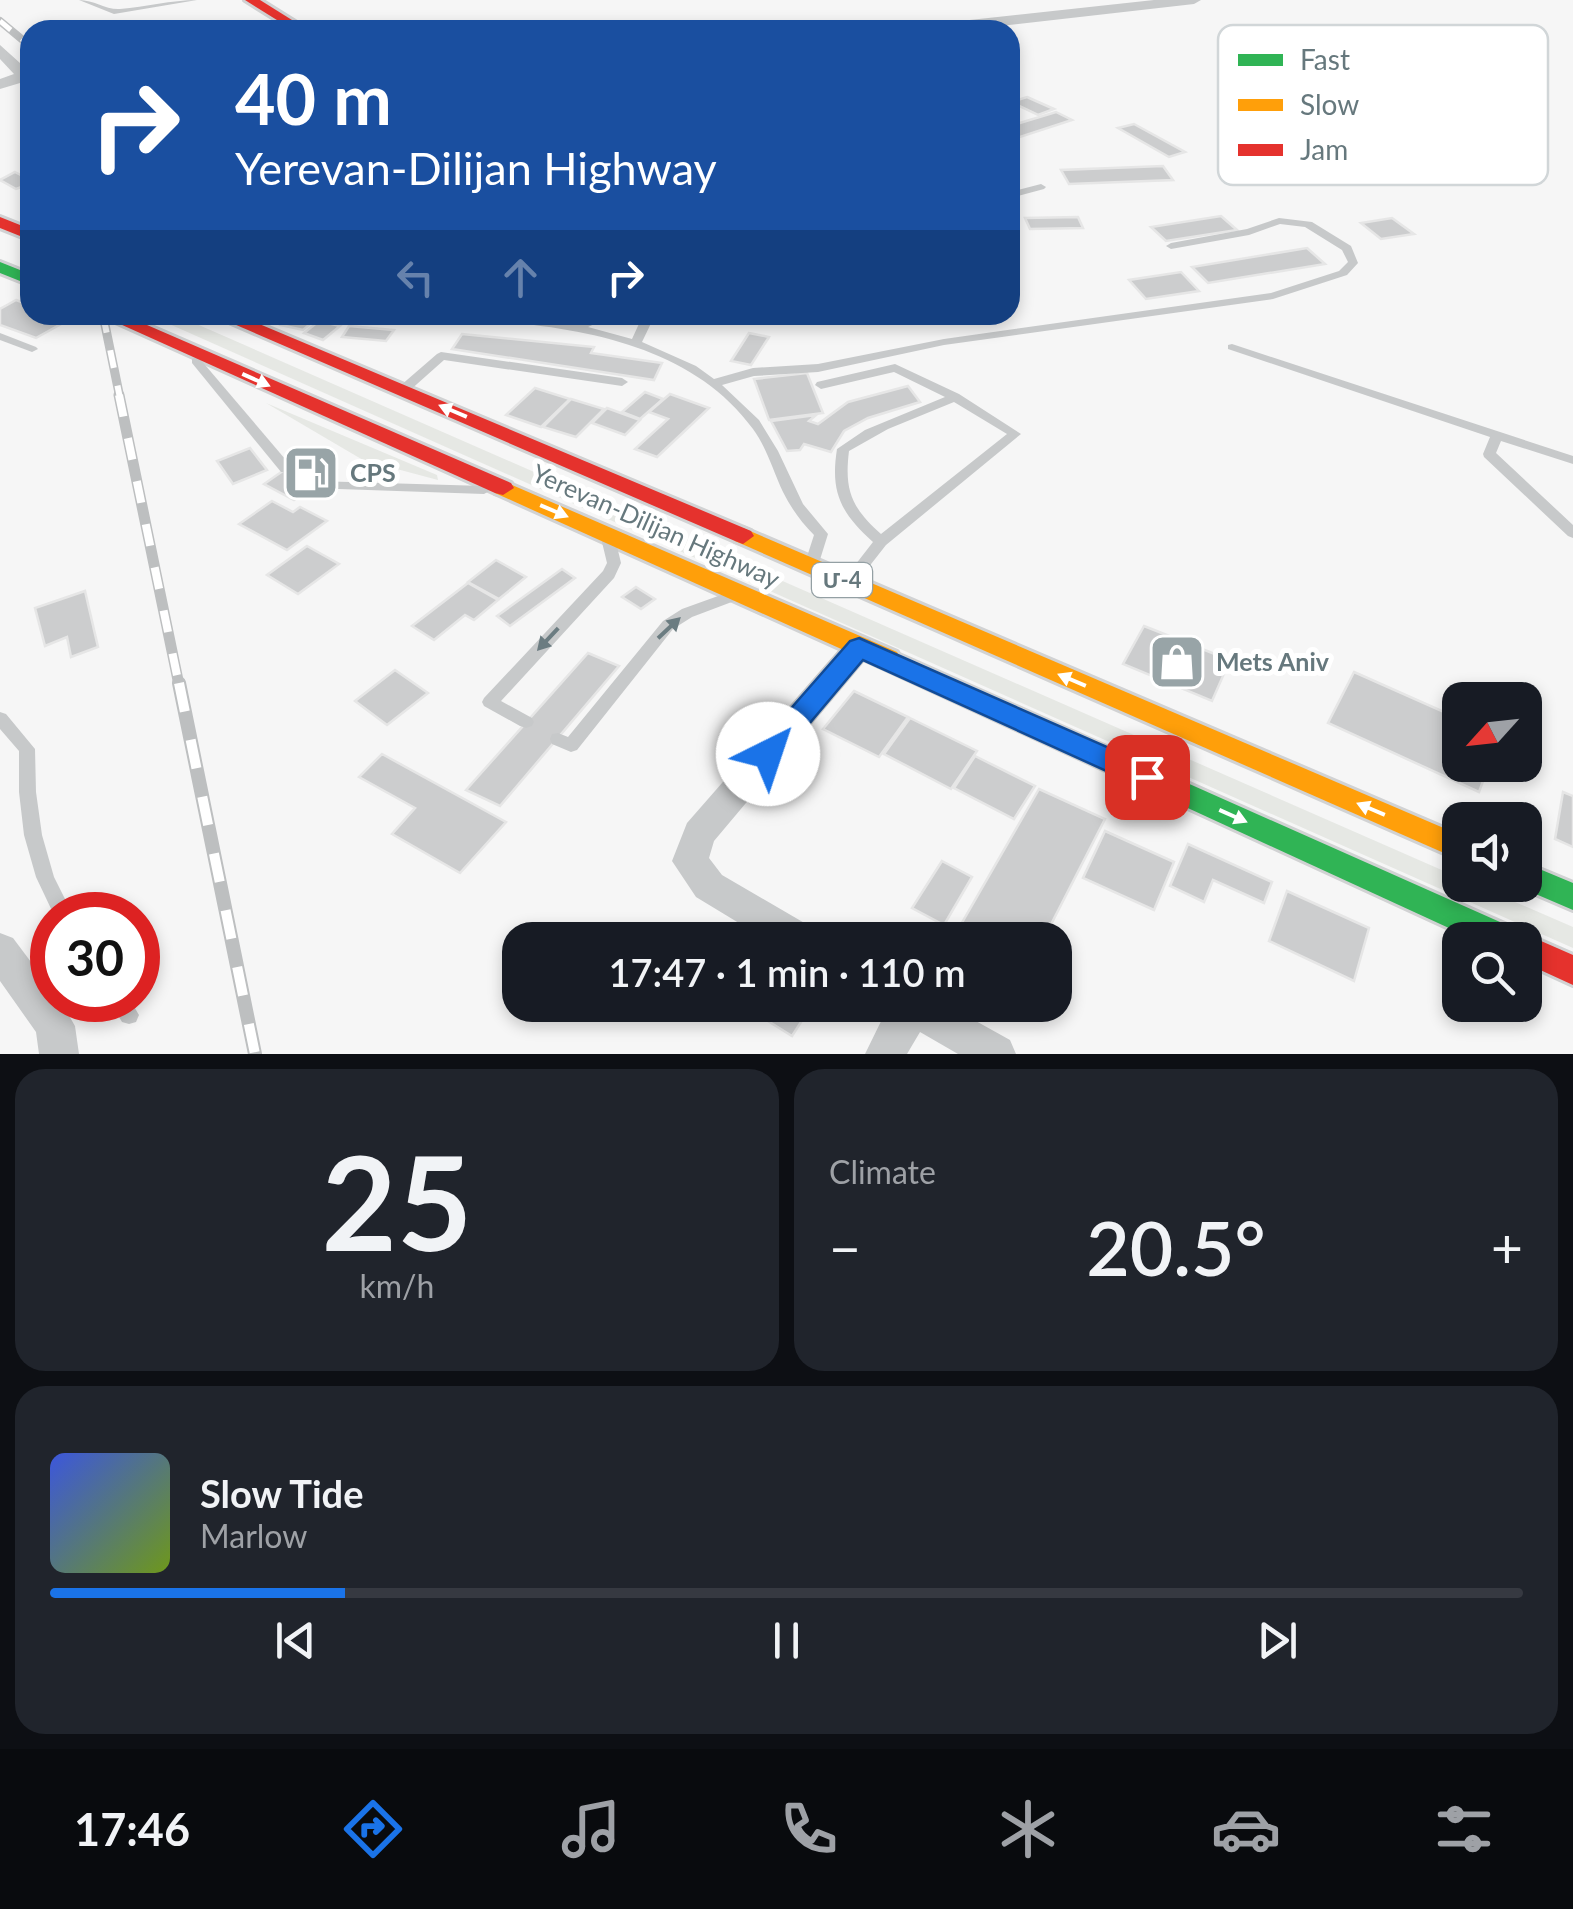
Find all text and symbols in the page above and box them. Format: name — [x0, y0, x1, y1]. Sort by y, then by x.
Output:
legend — [1218, 25, 1548, 185]
text: Fast — [1300, 42, 1350, 76]
text: 40 m — [235, 56, 392, 140]
icon: right — [70, 60, 200, 190]
text: Slow — [1300, 87, 1359, 121]
text: Jam — [1300, 132, 1348, 166]
text: Yerevan-Dilijan Highway — [235, 141, 717, 195]
icon: left — [388, 250, 443, 305]
icon: ahead — [493, 250, 548, 305]
icon: right — [598, 250, 653, 305]
one-way arrow — [241, 372, 271, 388]
one-way arrow — [438, 403, 468, 419]
fuel station icon: CPS — [281, 443, 341, 503]
place label: CPS — [350, 457, 396, 487]
street label: Yerevan-Dilijan Highway — [528, 457, 785, 593]
one-way arrow — [539, 503, 569, 519]
road number: Մ-4 — [812, 563, 872, 597]
one-way arrow — [656, 618, 681, 640]
one-way arrow — [537, 627, 560, 651]
shop icon: Mets Aniv — [1147, 632, 1207, 692]
place label: Mets Aniv — [1216, 646, 1330, 676]
one-way arrow — [1058, 672, 1087, 688]
north arrow — [1442, 682, 1542, 782]
map controls — [1442, 682, 1542, 1022]
position arrow — [716, 702, 820, 806]
pin — [1105, 735, 1190, 820]
icon: arrive — [1120, 750, 1175, 805]
one-way arrow — [1356, 801, 1386, 817]
button: sound — [1442, 802, 1542, 902]
one-way arrow — [1218, 808, 1248, 824]
speed limit sign: 30 — [30, 892, 160, 1022]
button: search — [1442, 922, 1542, 1022]
text: 17:47 · 1 min · 110 m — [609, 949, 965, 995]
text: 25 — [322, 1123, 472, 1279]
text: Climate — [829, 1152, 936, 1191]
text: 20.5° — [1086, 1202, 1266, 1292]
text: − — [829, 1214, 861, 1280]
text: + — [1491, 1214, 1523, 1280]
text: km/h — [360, 1266, 434, 1305]
text: Slow Tide — [200, 1470, 363, 1516]
text: Marlow — [200, 1516, 307, 1555]
icon: previous — [268, 1613, 323, 1668]
icon: pause — [759, 1613, 814, 1668]
icon: next — [1250, 1613, 1305, 1668]
icon: directions — [338, 1794, 408, 1864]
icon: music — [556, 1794, 626, 1864]
icon: phone — [774, 1794, 844, 1864]
icon: climate — [993, 1794, 1063, 1864]
icon: car — [1211, 1794, 1281, 1864]
icon: filters — [1429, 1794, 1499, 1864]
text: 17:46 — [74, 1802, 190, 1856]

